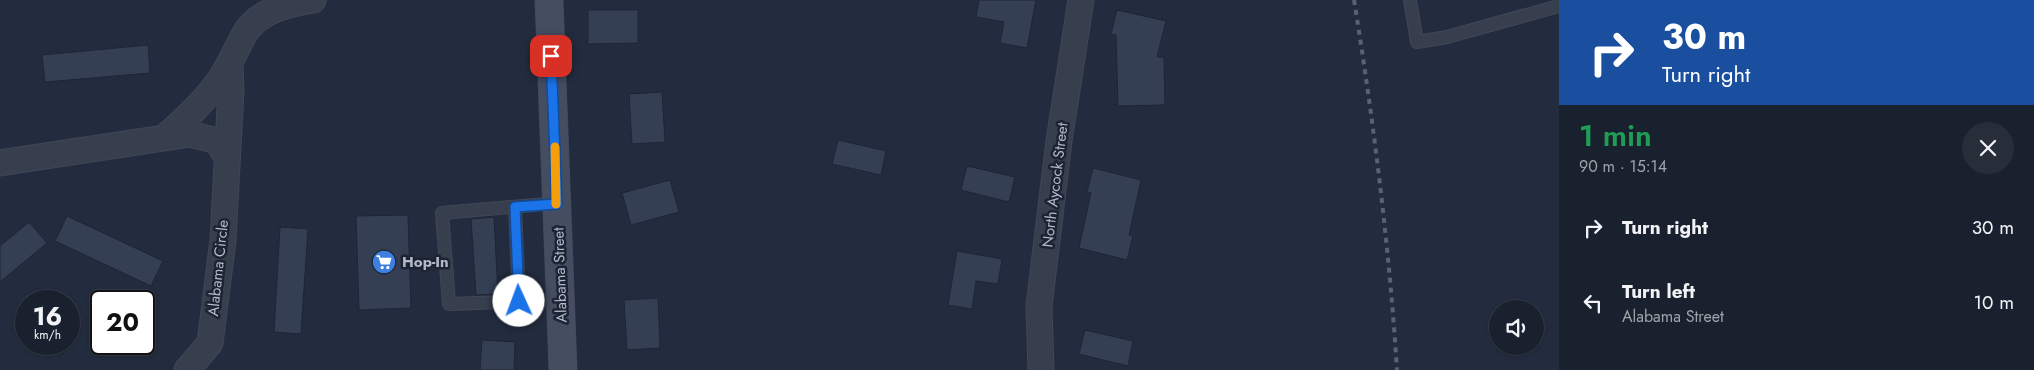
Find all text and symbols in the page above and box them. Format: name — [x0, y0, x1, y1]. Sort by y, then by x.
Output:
text: 30 m — [1662, 12, 1746, 62]
icon: right — [1579, 20, 1644, 85]
pin — [530, 35, 572, 77]
icon: arrive — [537, 42, 565, 70]
text: Turn right — [1662, 58, 1750, 90]
text: 1 min — [1579, 114, 1652, 157]
street label: North Aycock Street — [1036, 121, 1074, 249]
button: close — [1962, 122, 2014, 174]
text: 90 m · 15:14 — [1579, 155, 1667, 178]
icon: right — [1579, 214, 1607, 242]
text: Turn right — [1622, 214, 1708, 241]
text: 30 m — [1972, 214, 2014, 241]
street label: Alabama Circle — [202, 218, 234, 317]
street label: Alabama Street — [547, 226, 573, 323]
supermarket icon: Hop-In — [371, 249, 397, 275]
place label: Hop-In — [402, 251, 449, 273]
position arrow — [492, 274, 544, 326]
text: Turn left — [1622, 278, 1695, 305]
icon: left — [1579, 289, 1607, 317]
text: 10 m — [1974, 289, 2014, 316]
speed limit sign: 20 — [90, 290, 155, 355]
text: 16 — [33, 298, 62, 334]
map controls — [1489, 300, 1544, 355]
button: sound — [1489, 300, 1544, 355]
text: Alabama Street — [1622, 305, 1724, 328]
text: km/h — [34, 326, 61, 344]

